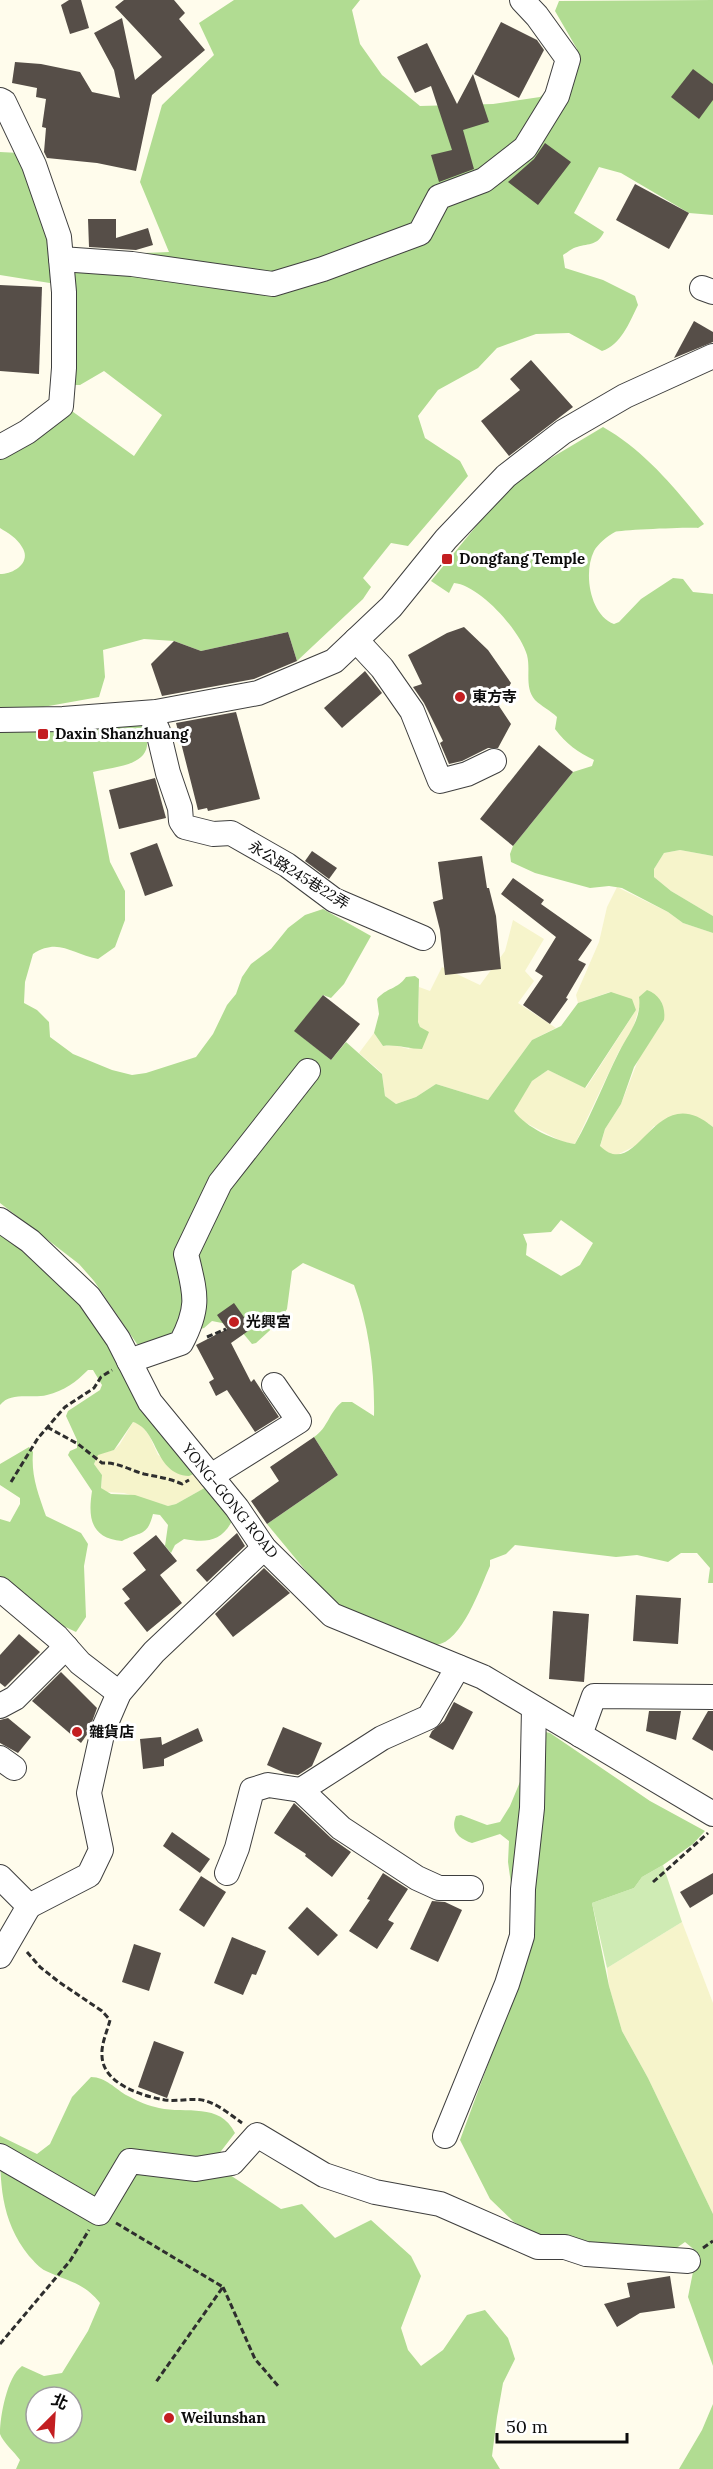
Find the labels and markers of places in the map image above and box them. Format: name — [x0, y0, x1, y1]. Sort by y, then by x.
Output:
place label: Dongfang Temple — [459, 549, 585, 568]
marker: Dongfang Temple — [440, 552, 454, 566]
place label: 東方寺 — [472, 687, 517, 706]
marker: 東方寺 — [453, 690, 467, 704]
place label: Daxin Shanzhuang — [55, 724, 189, 743]
marker: Daxin Shanzhuang — [36, 727, 50, 741]
place label: 光興宮 — [246, 1312, 291, 1331]
marker: 光興宮 — [227, 1315, 241, 1329]
place label: 雜貨店 — [89, 1722, 134, 1741]
marker: 雜貨店 — [70, 1725, 84, 1739]
place label: Weilunshan — [181, 2408, 266, 2427]
marker: Weilunshan — [162, 2411, 176, 2425]

